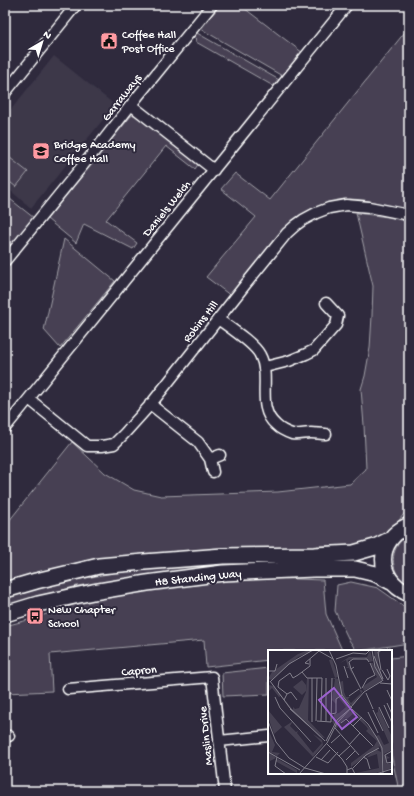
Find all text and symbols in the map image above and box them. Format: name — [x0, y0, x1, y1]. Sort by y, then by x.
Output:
north arrow — [22, 22, 62, 62]
text: N — [40, 29, 53, 43]
place label: Coffee Hall Post Office — [121, 29, 176, 57]
public building icon: Coffee Hall Post Office — [99, 31, 119, 51]
street label: Garraways — [100, 72, 146, 124]
place label: Bridge Academy Coffee Hall — [53, 139, 135, 167]
school or university icon: Bridge Academy Coffee Hall — [31, 141, 51, 161]
street label: Daniels Welch — [140, 178, 195, 241]
street label: Robins Hill — [181, 298, 222, 346]
street label: H8 Standing Way — [154, 567, 242, 590]
place label: New Chapter School — [48, 604, 117, 632]
bus stop icon: New Chapter School — [25, 606, 45, 626]
inset map — [268, 650, 392, 774]
street label: Capron — [121, 663, 158, 681]
street label: Maslin Drive — [197, 705, 217, 766]

